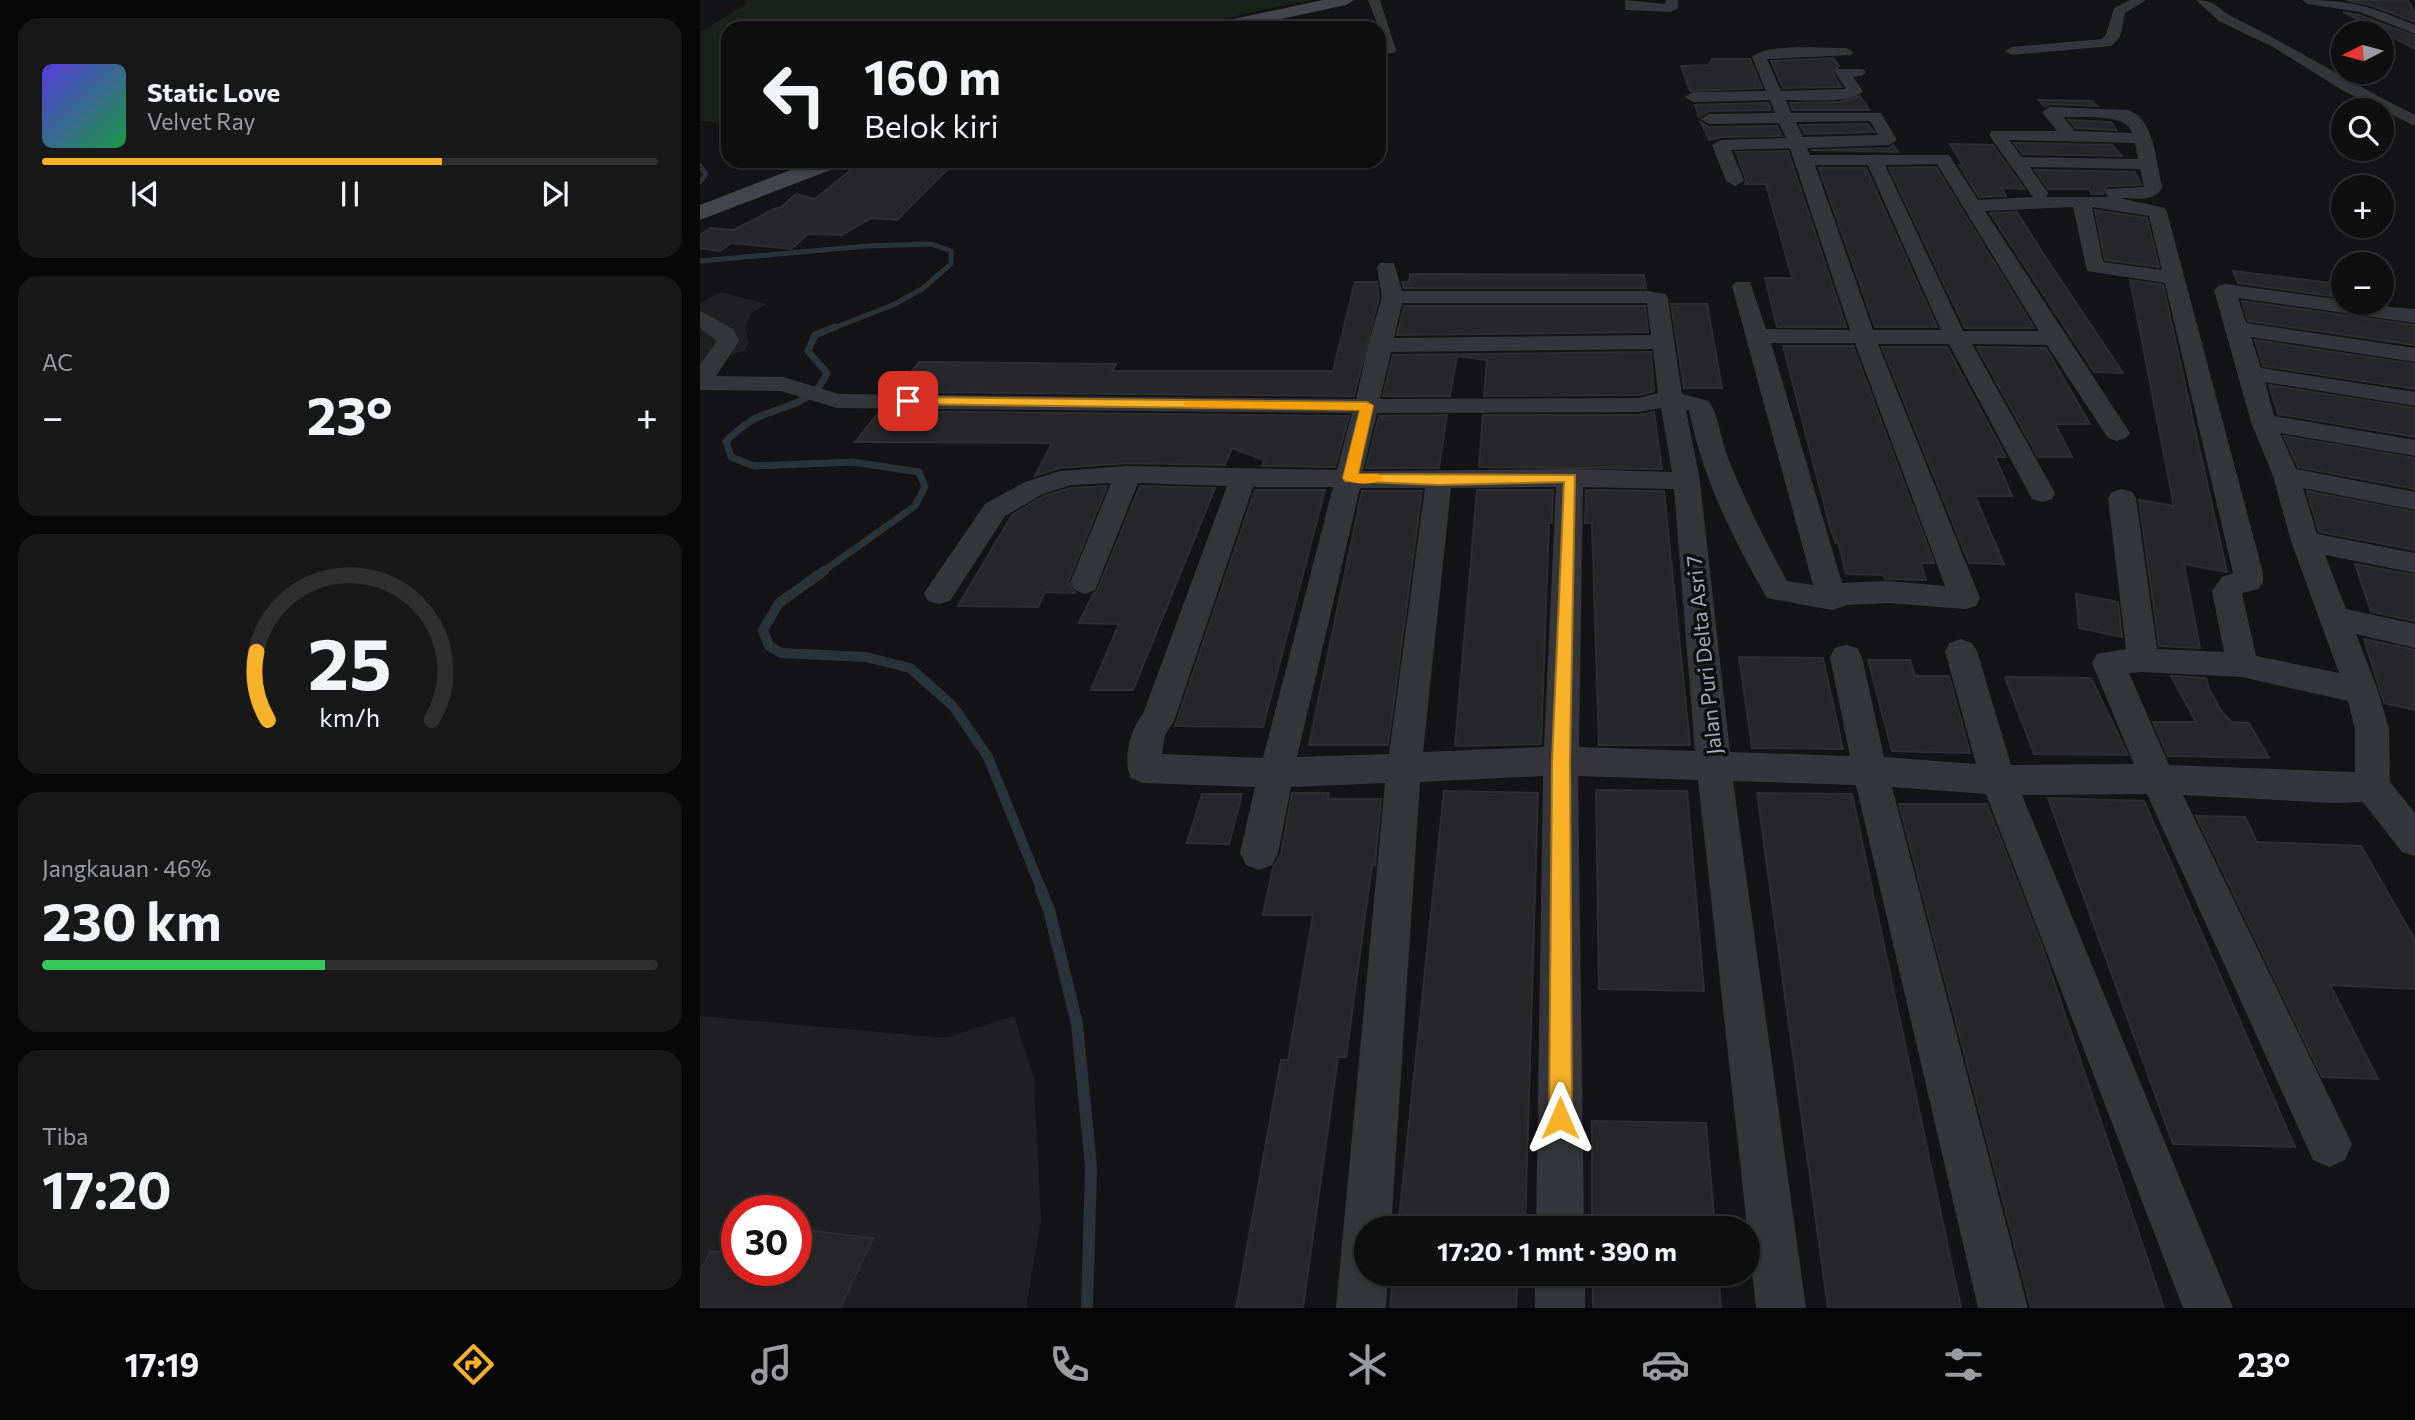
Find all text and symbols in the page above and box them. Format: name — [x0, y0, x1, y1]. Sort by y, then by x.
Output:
north arrow — [2331, 21, 2394, 84]
map controls — [2331, 21, 2394, 315]
text: 160 m — [864, 45, 1001, 105]
icon: left — [749, 49, 840, 140]
text: Static Love — [147, 76, 280, 107]
button: search — [2331, 98, 2394, 161]
text: Belok kiri — [864, 105, 999, 145]
text: Velvet Ray — [147, 107, 255, 135]
icon: previous — [126, 175, 164, 213]
icon: pause — [331, 175, 369, 213]
icon: next — [536, 175, 574, 213]
button: + — [2331, 175, 2394, 238]
button: − — [2331, 252, 2394, 315]
text: AC — [42, 348, 73, 376]
pin — [878, 371, 938, 431]
text: 23° — [307, 382, 393, 446]
icon: arrive — [889, 382, 927, 420]
text: − — [42, 392, 64, 439]
text: + — [636, 392, 658, 439]
street label: Jalan Puri Delta Asri 7 — [1680, 554, 1726, 756]
text: 25 — [308, 616, 392, 705]
text: km/h — [320, 702, 380, 732]
text: Jangkauan · 46% — [42, 854, 211, 882]
text: 230 km — [42, 888, 222, 952]
position arrow — [1523, 1081, 1597, 1155]
text: Tiba — [42, 1122, 88, 1150]
text: 17:20 — [42, 1156, 172, 1220]
speed limit sign: 30 — [721, 1195, 812, 1286]
text: 17:20 · 1 mnt · 390 m — [1437, 1235, 1677, 1266]
icon: directions — [449, 1340, 498, 1389]
icon: music — [747, 1340, 796, 1389]
icon: phone — [1045, 1340, 1094, 1389]
icon: climate — [1343, 1340, 1392, 1389]
icon: car — [1641, 1340, 1690, 1389]
icon: filters — [1939, 1340, 1988, 1389]
text: 17:19 — [125, 1344, 199, 1384]
text: 23° — [2238, 1344, 2290, 1384]

